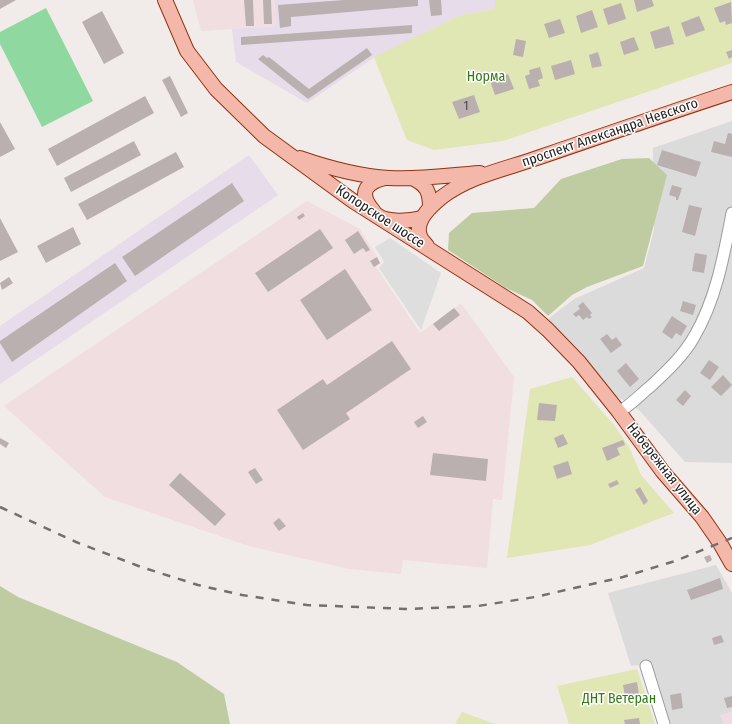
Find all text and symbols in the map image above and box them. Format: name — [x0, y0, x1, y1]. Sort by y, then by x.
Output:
park label: Норма — [467, 69, 505, 85]
street label: проспект Александра Невского — [520, 95, 700, 171]
house number: 1 — [464, 100, 468, 114]
street label: Копорское шоссе — [332, 182, 428, 252]
street label: Набережная улица — [623, 420, 705, 518]
park label: ДНТ Ветеран — [582, 691, 656, 707]

